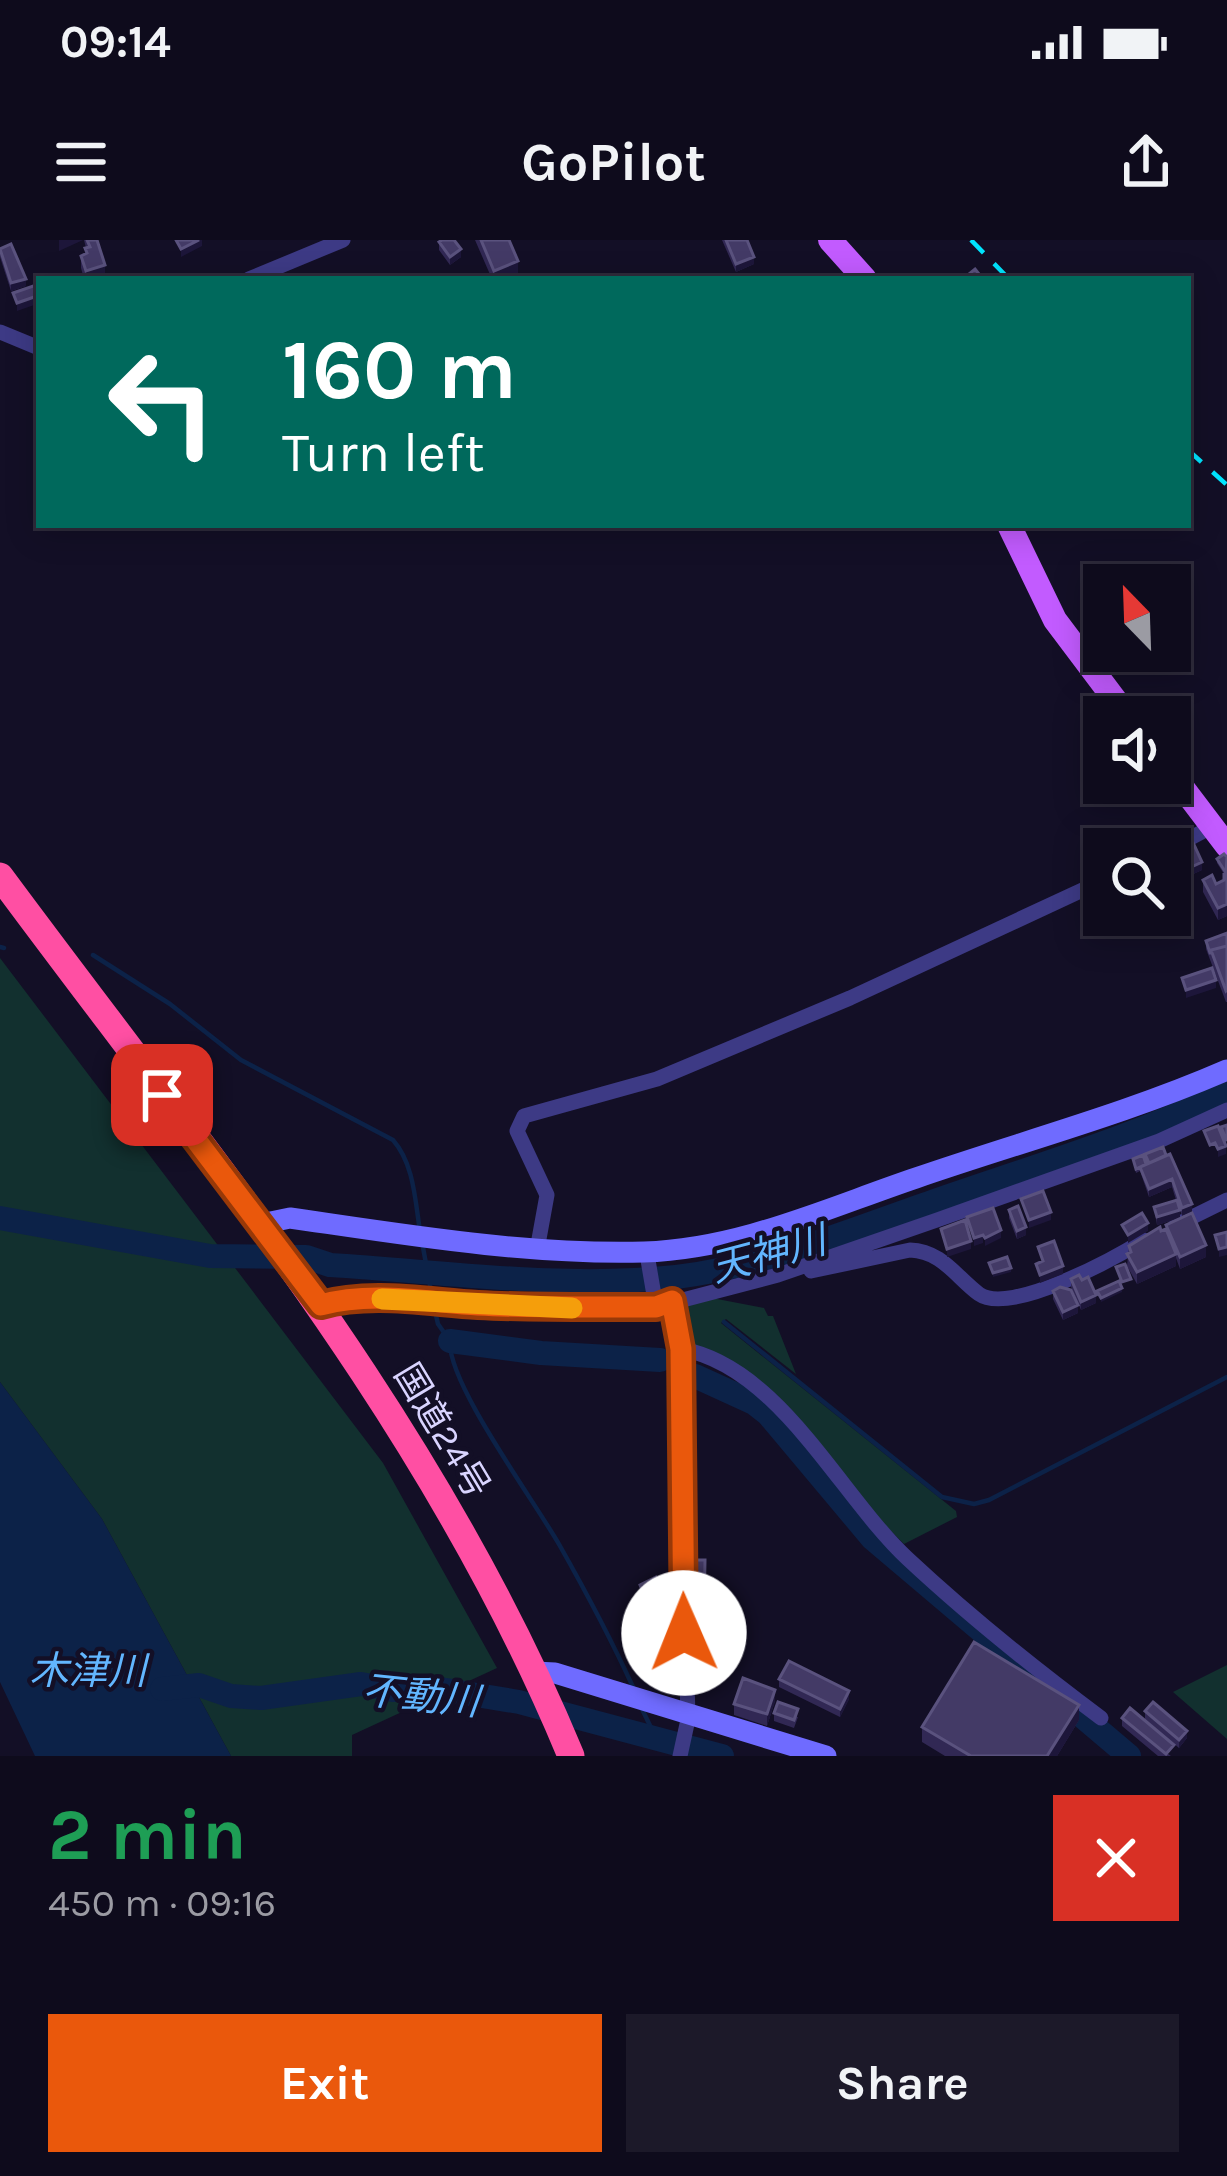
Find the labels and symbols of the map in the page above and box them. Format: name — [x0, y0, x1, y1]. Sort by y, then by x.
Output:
north arrow — [1083, 564, 1191, 672]
pin — [111, 1044, 213, 1146]
water label: 天神川 — [706, 1216, 835, 1291]
street label: 国道24号 — [386, 1356, 499, 1505]
position arrow — [621, 1570, 747, 1696]
water label: 木津川 — [29, 1648, 150, 1694]
water label: 不動川 — [360, 1667, 485, 1725]

